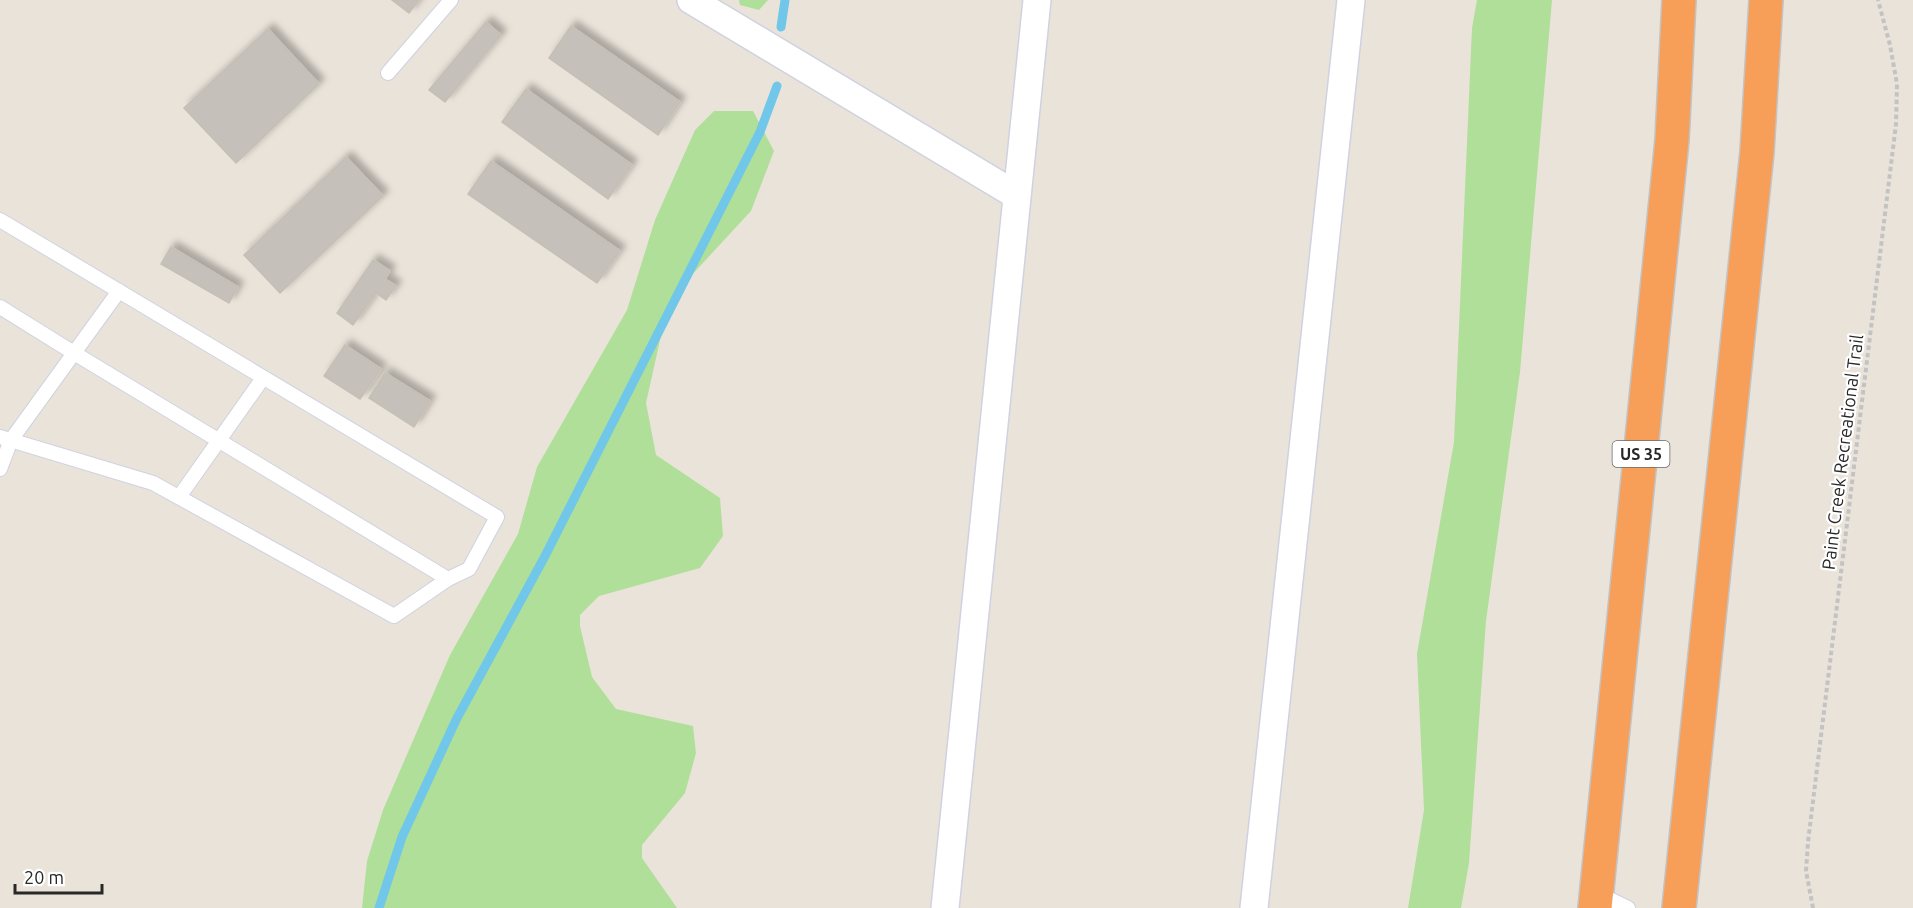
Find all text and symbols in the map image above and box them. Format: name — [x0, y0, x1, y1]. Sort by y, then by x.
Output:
street label: Paint Creek Recreational Trail — [1818, 333, 1866, 571]
road number: US 35 — [1612, 441, 1670, 467]
scale bar — [15, 857, 102, 895]
text: 20 m — [24, 867, 64, 887]

